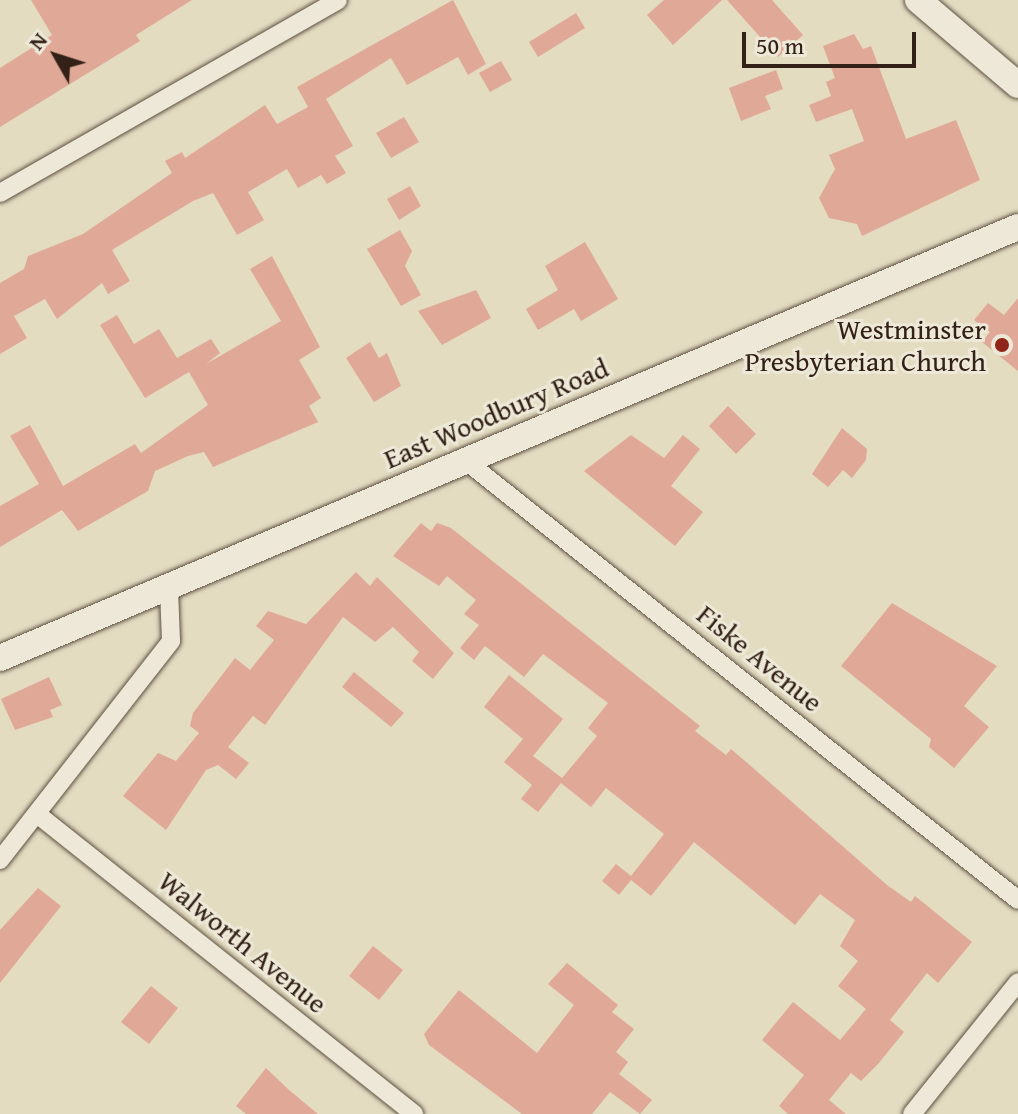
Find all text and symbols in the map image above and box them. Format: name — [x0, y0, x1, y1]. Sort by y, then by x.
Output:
north arrow — [16, 16, 96, 96]
scale bar — [746, 16, 920, 66]
text: N — [20, 25, 54, 57]
text: 50 m — [756, 28, 804, 63]
place label: Westminster Presbyterian Church — [745, 312, 986, 378]
marker: Westminster Presbyterian Church — [993, 336, 1011, 354]
street label: East Woodbury Road — [379, 351, 613, 475]
street label: Fiske Avenue — [691, 597, 829, 719]
street label: Walworth Avenue — [152, 864, 334, 1020]

